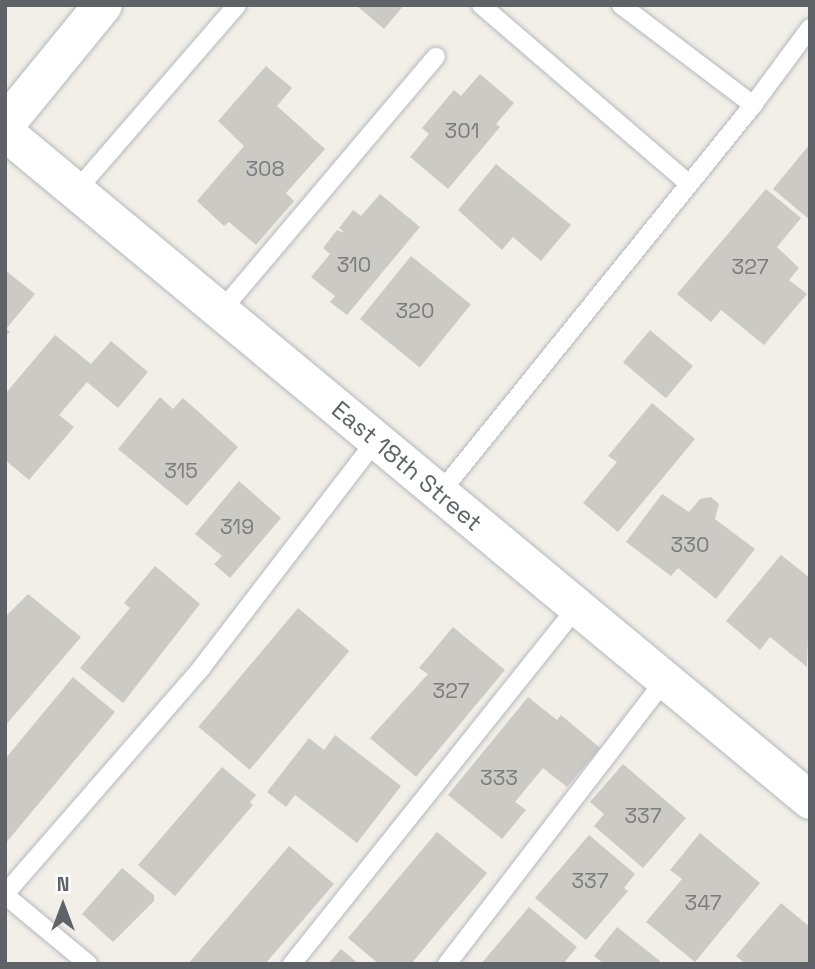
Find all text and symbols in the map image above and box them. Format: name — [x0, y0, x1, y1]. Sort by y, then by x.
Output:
house number: 301 — [445, 118, 479, 144]
house number: 308 — [245, 156, 285, 182]
house number: 310 — [337, 252, 371, 278]
house number: 327 — [731, 254, 769, 280]
house number: 320 — [396, 298, 434, 324]
street label: East 18th Street — [326, 395, 488, 537]
house number: 315 — [164, 458, 198, 484]
house number: 319 — [220, 514, 254, 540]
house number: 330 — [671, 532, 709, 558]
house number: 327 — [432, 678, 470, 704]
house number: 333 — [480, 765, 518, 791]
house number: 337 — [624, 803, 662, 829]
house number: 337 — [571, 868, 609, 894]
north arrow — [28, 871, 98, 941]
text: N — [57, 872, 69, 897]
house number: 347 — [685, 890, 721, 916]

